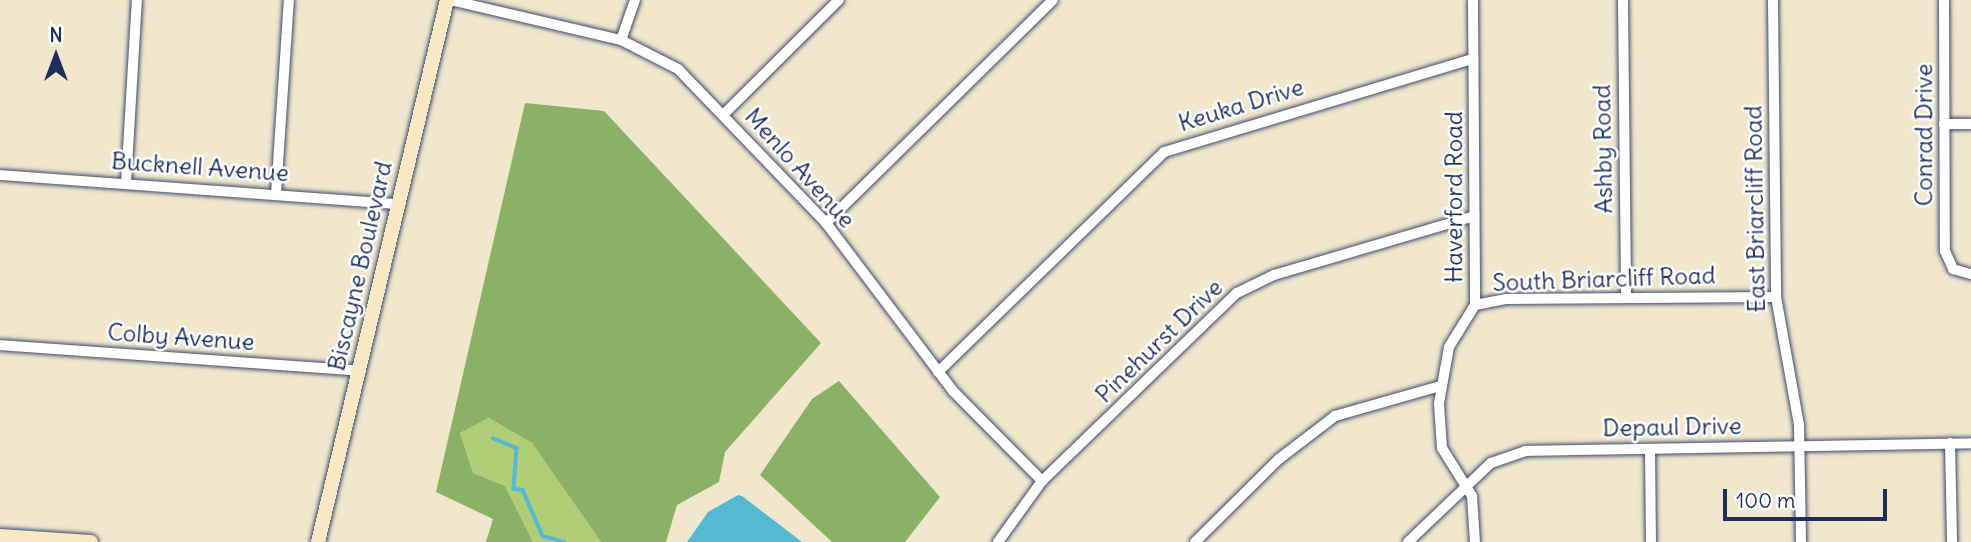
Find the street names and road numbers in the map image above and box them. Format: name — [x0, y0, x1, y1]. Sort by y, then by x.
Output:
street label: Conrad Drive — [1910, 64, 1938, 206]
street label: Keuka Drive — [1175, 72, 1307, 138]
street label: Ashby Road — [1587, 84, 1619, 214]
street label: Menlo Avenue — [739, 102, 861, 234]
street label: East Briarcliff Road — [1739, 105, 1771, 313]
street label: Haverford Road — [1440, 111, 1468, 283]
street label: Bucknell Avenue — [110, 146, 290, 188]
street label: Biscayne Boulevard — [322, 158, 398, 374]
street label: South Briarcliff Road — [1492, 261, 1716, 297]
street label: Pinehurst Drive — [1089, 273, 1229, 409]
street label: Colby Avenue — [106, 317, 256, 357]
street label: Depaul Drive — [1602, 411, 1742, 443]

